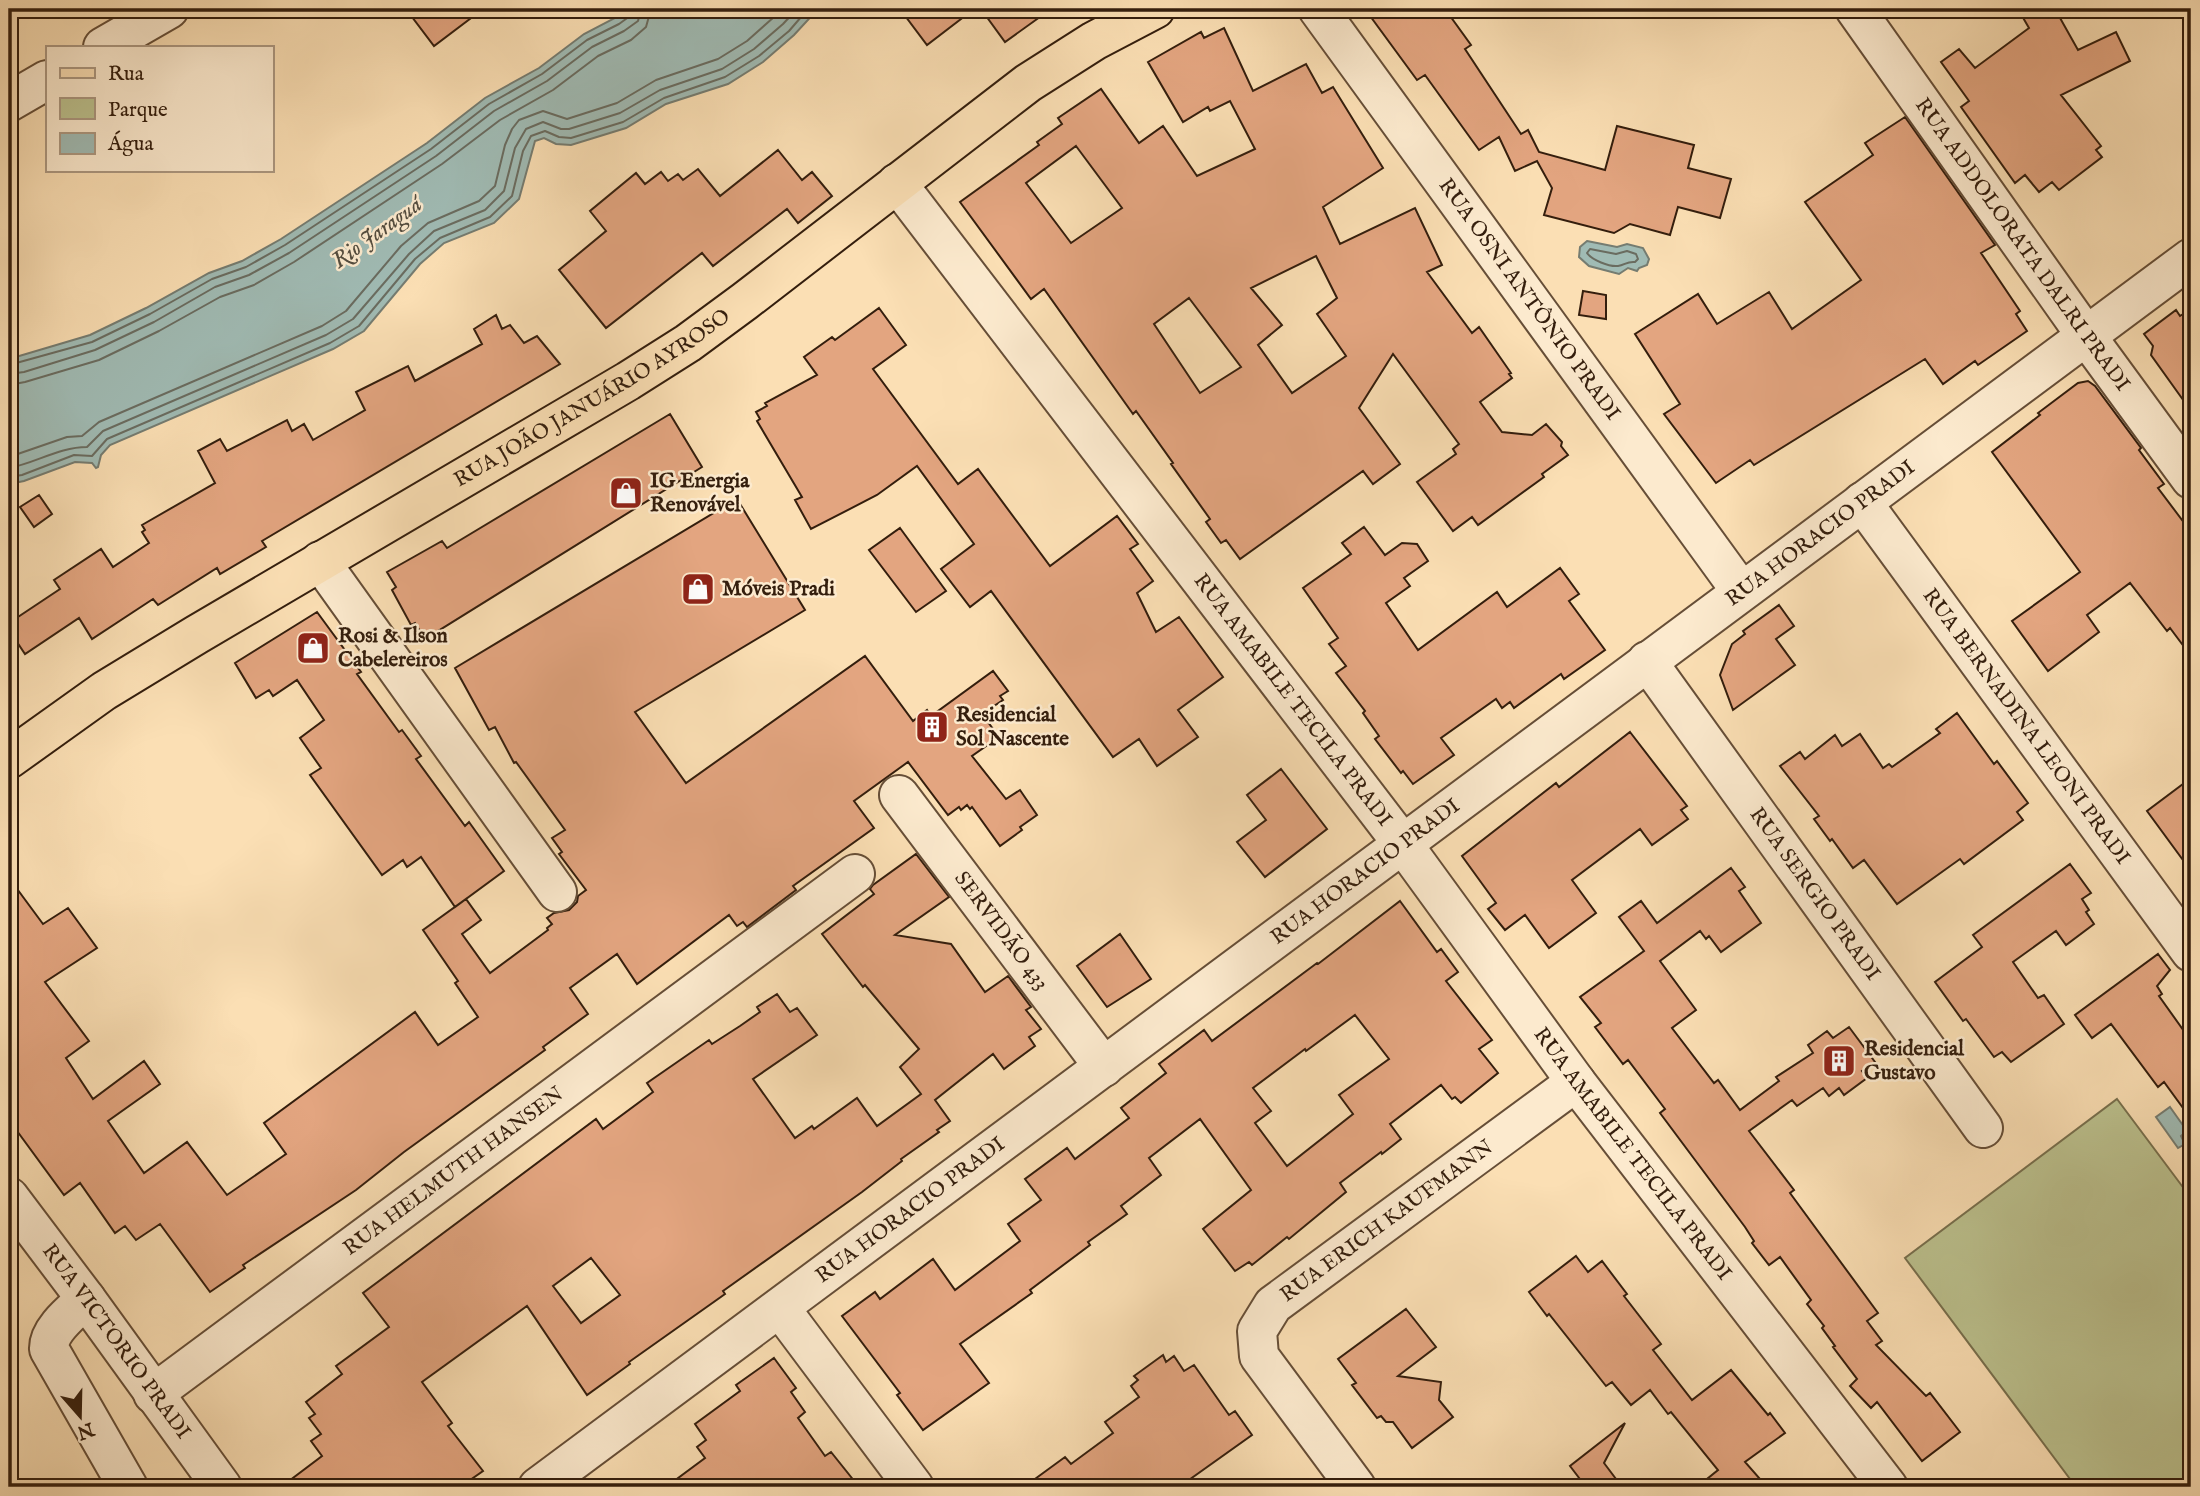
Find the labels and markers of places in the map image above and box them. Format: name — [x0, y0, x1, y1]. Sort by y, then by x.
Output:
place label: IG Energia Renovável — [650, 468, 750, 519]
shop icon: IG Energia Renovável — [607, 474, 645, 512]
shop icon: Móveis Pradi — [679, 570, 717, 608]
place label: Móveis Pradi — [722, 576, 835, 603]
place label: Rosi & Ilson Cabelereiros — [338, 623, 448, 674]
shop icon: Rosi & Ilson Cabelereiros — [294, 629, 332, 667]
place label: Residencial Sol Nascente — [956, 702, 1069, 753]
building icon: Residencial Sol Nascente — [913, 708, 951, 746]
place label: Residencial Gustavo — [1864, 1036, 1965, 1087]
building icon: Residencial Gustavo — [1820, 1042, 1858, 1080]

